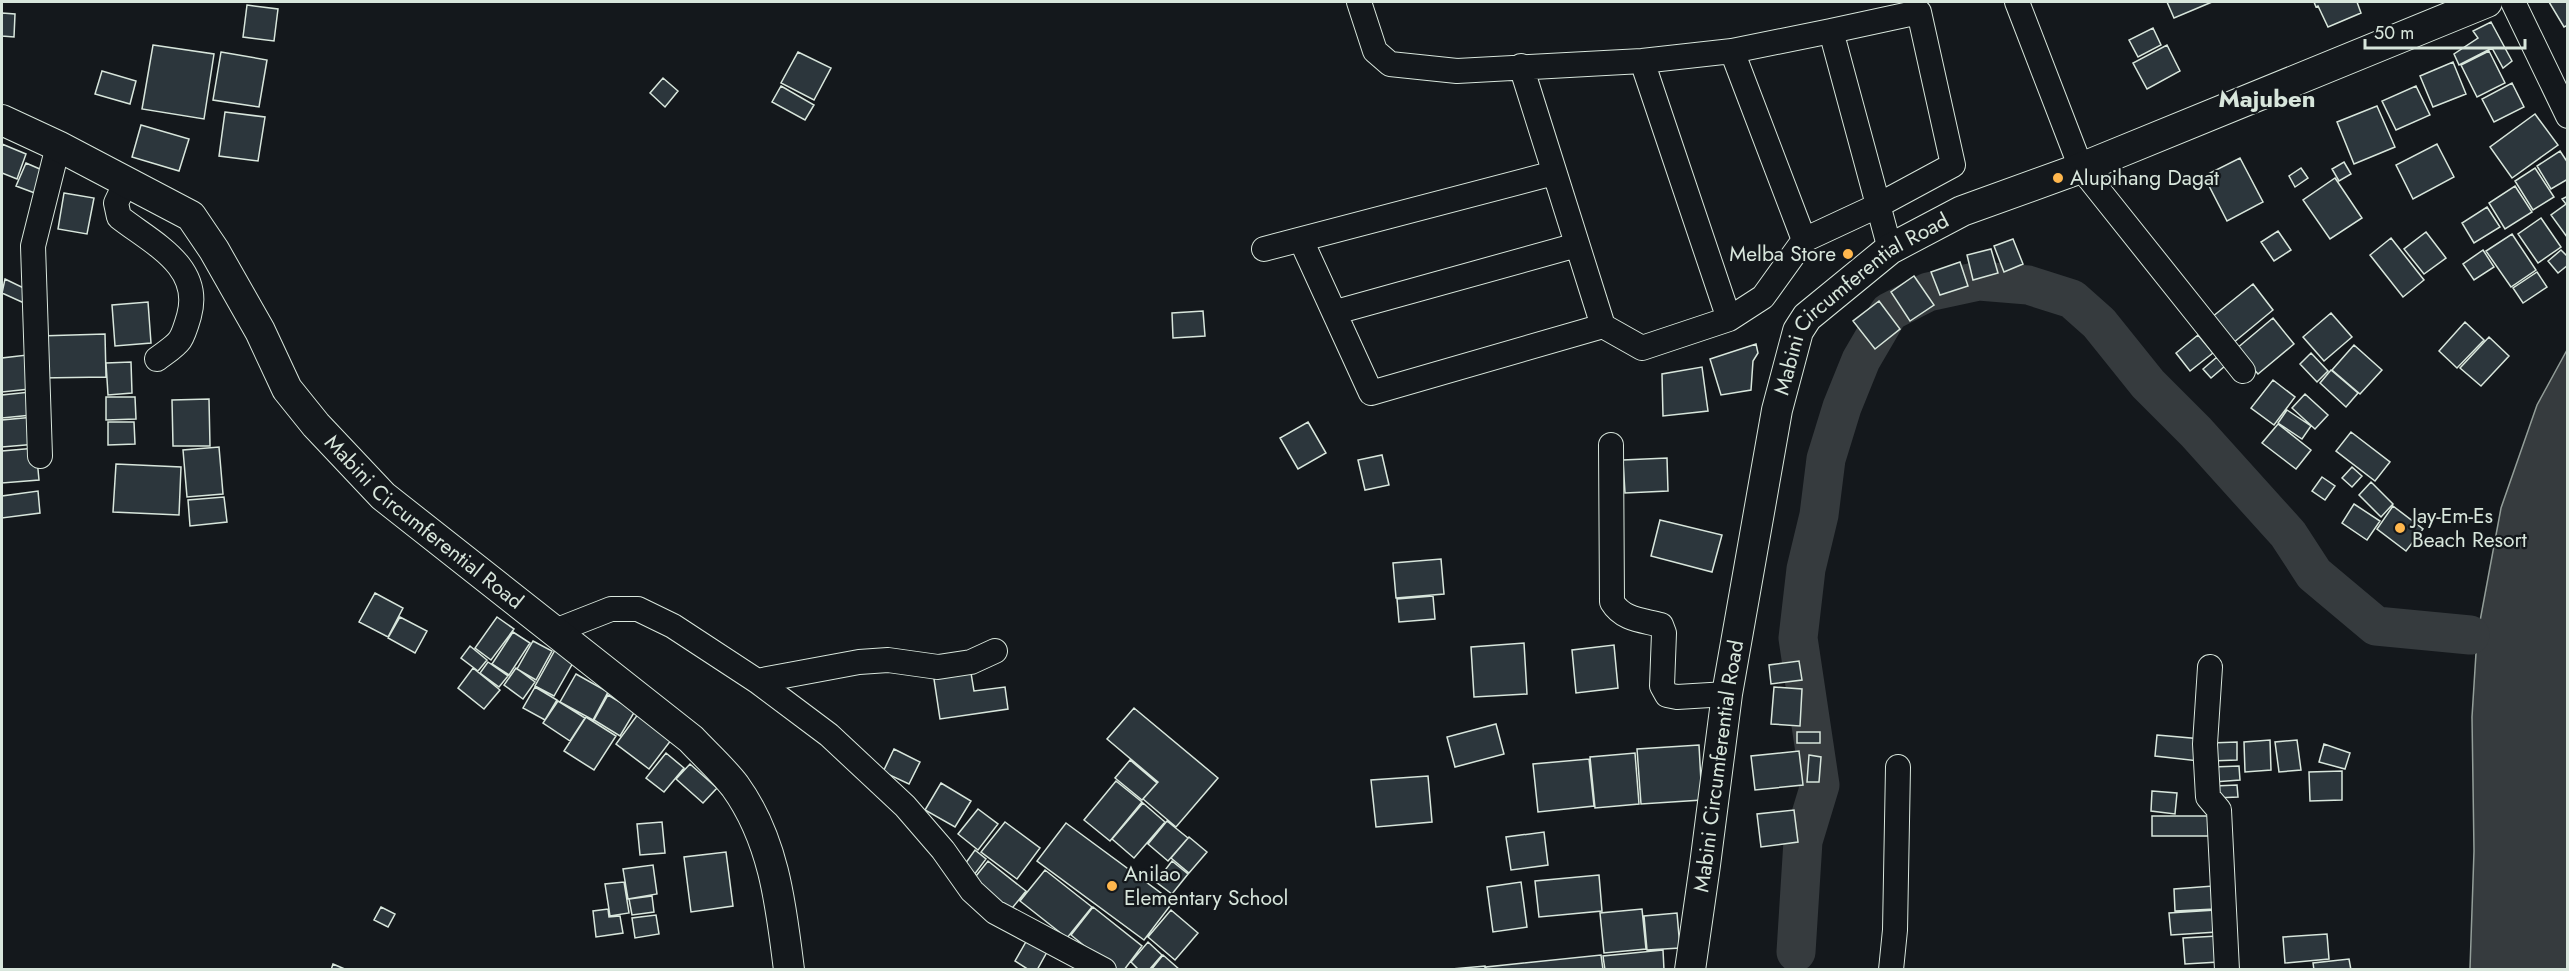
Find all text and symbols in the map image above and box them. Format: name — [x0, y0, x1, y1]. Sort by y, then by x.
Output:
scale bar — [2365, 12, 2526, 50]
text: 50 m — [2374, 20, 2414, 46]
district label: Majuben — [2218, 81, 2316, 116]
place label: Alupihang Dagat — [2070, 163, 2219, 193]
marker: Alupihang Dagat — [2051, 171, 2065, 185]
street label: Mabini Circumferential Road — [1767, 206, 1954, 398]
place label: Melba Store — [1729, 239, 1836, 269]
marker: Melba Store — [1841, 247, 1855, 261]
street label: Mabini Circumferential Road — [318, 428, 530, 616]
place label: Jay-Em-Es Beach Resort — [2409, 501, 2527, 555]
marker: Jay-Em-Es Beach Resort — [2393, 521, 2407, 535]
street label: Mabini Circumferential Road — [1686, 638, 1751, 894]
place label: Anilao Elementary School — [1124, 859, 1288, 913]
marker: Anilao Elementary School — [1105, 879, 1119, 893]

